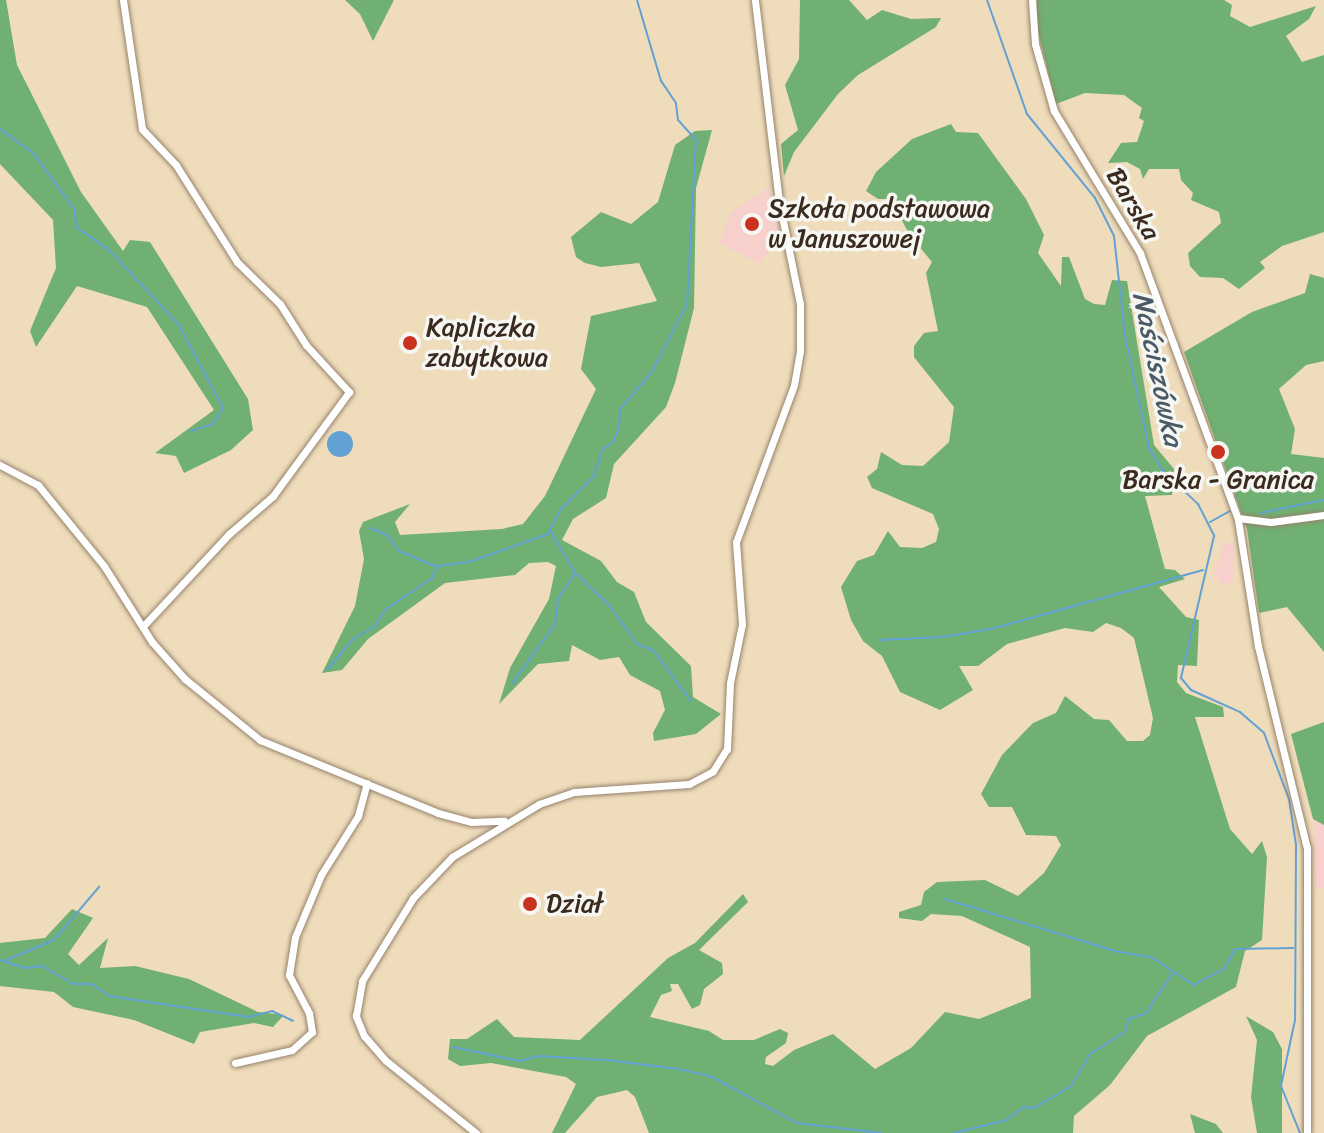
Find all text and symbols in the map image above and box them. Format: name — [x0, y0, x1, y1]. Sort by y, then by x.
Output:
street label: Barska — [1099, 162, 1167, 246]
place label: Szkoła podstawowa w Januszowej — [768, 193, 990, 254]
marker: Szkoła podstawowa w Januszowej — [743, 215, 761, 233]
water label: Naściszówka — [1125, 289, 1191, 449]
place label: Kapliczka zabytkowa — [426, 312, 548, 374]
marker: Kapliczka zabytkowa — [401, 334, 419, 352]
marker: Barska - Granica — [1209, 443, 1227, 461]
place label: Barska - Granica — [1122, 464, 1314, 496]
place label: Dział — [546, 888, 603, 920]
marker: Dział — [521, 895, 539, 913]

